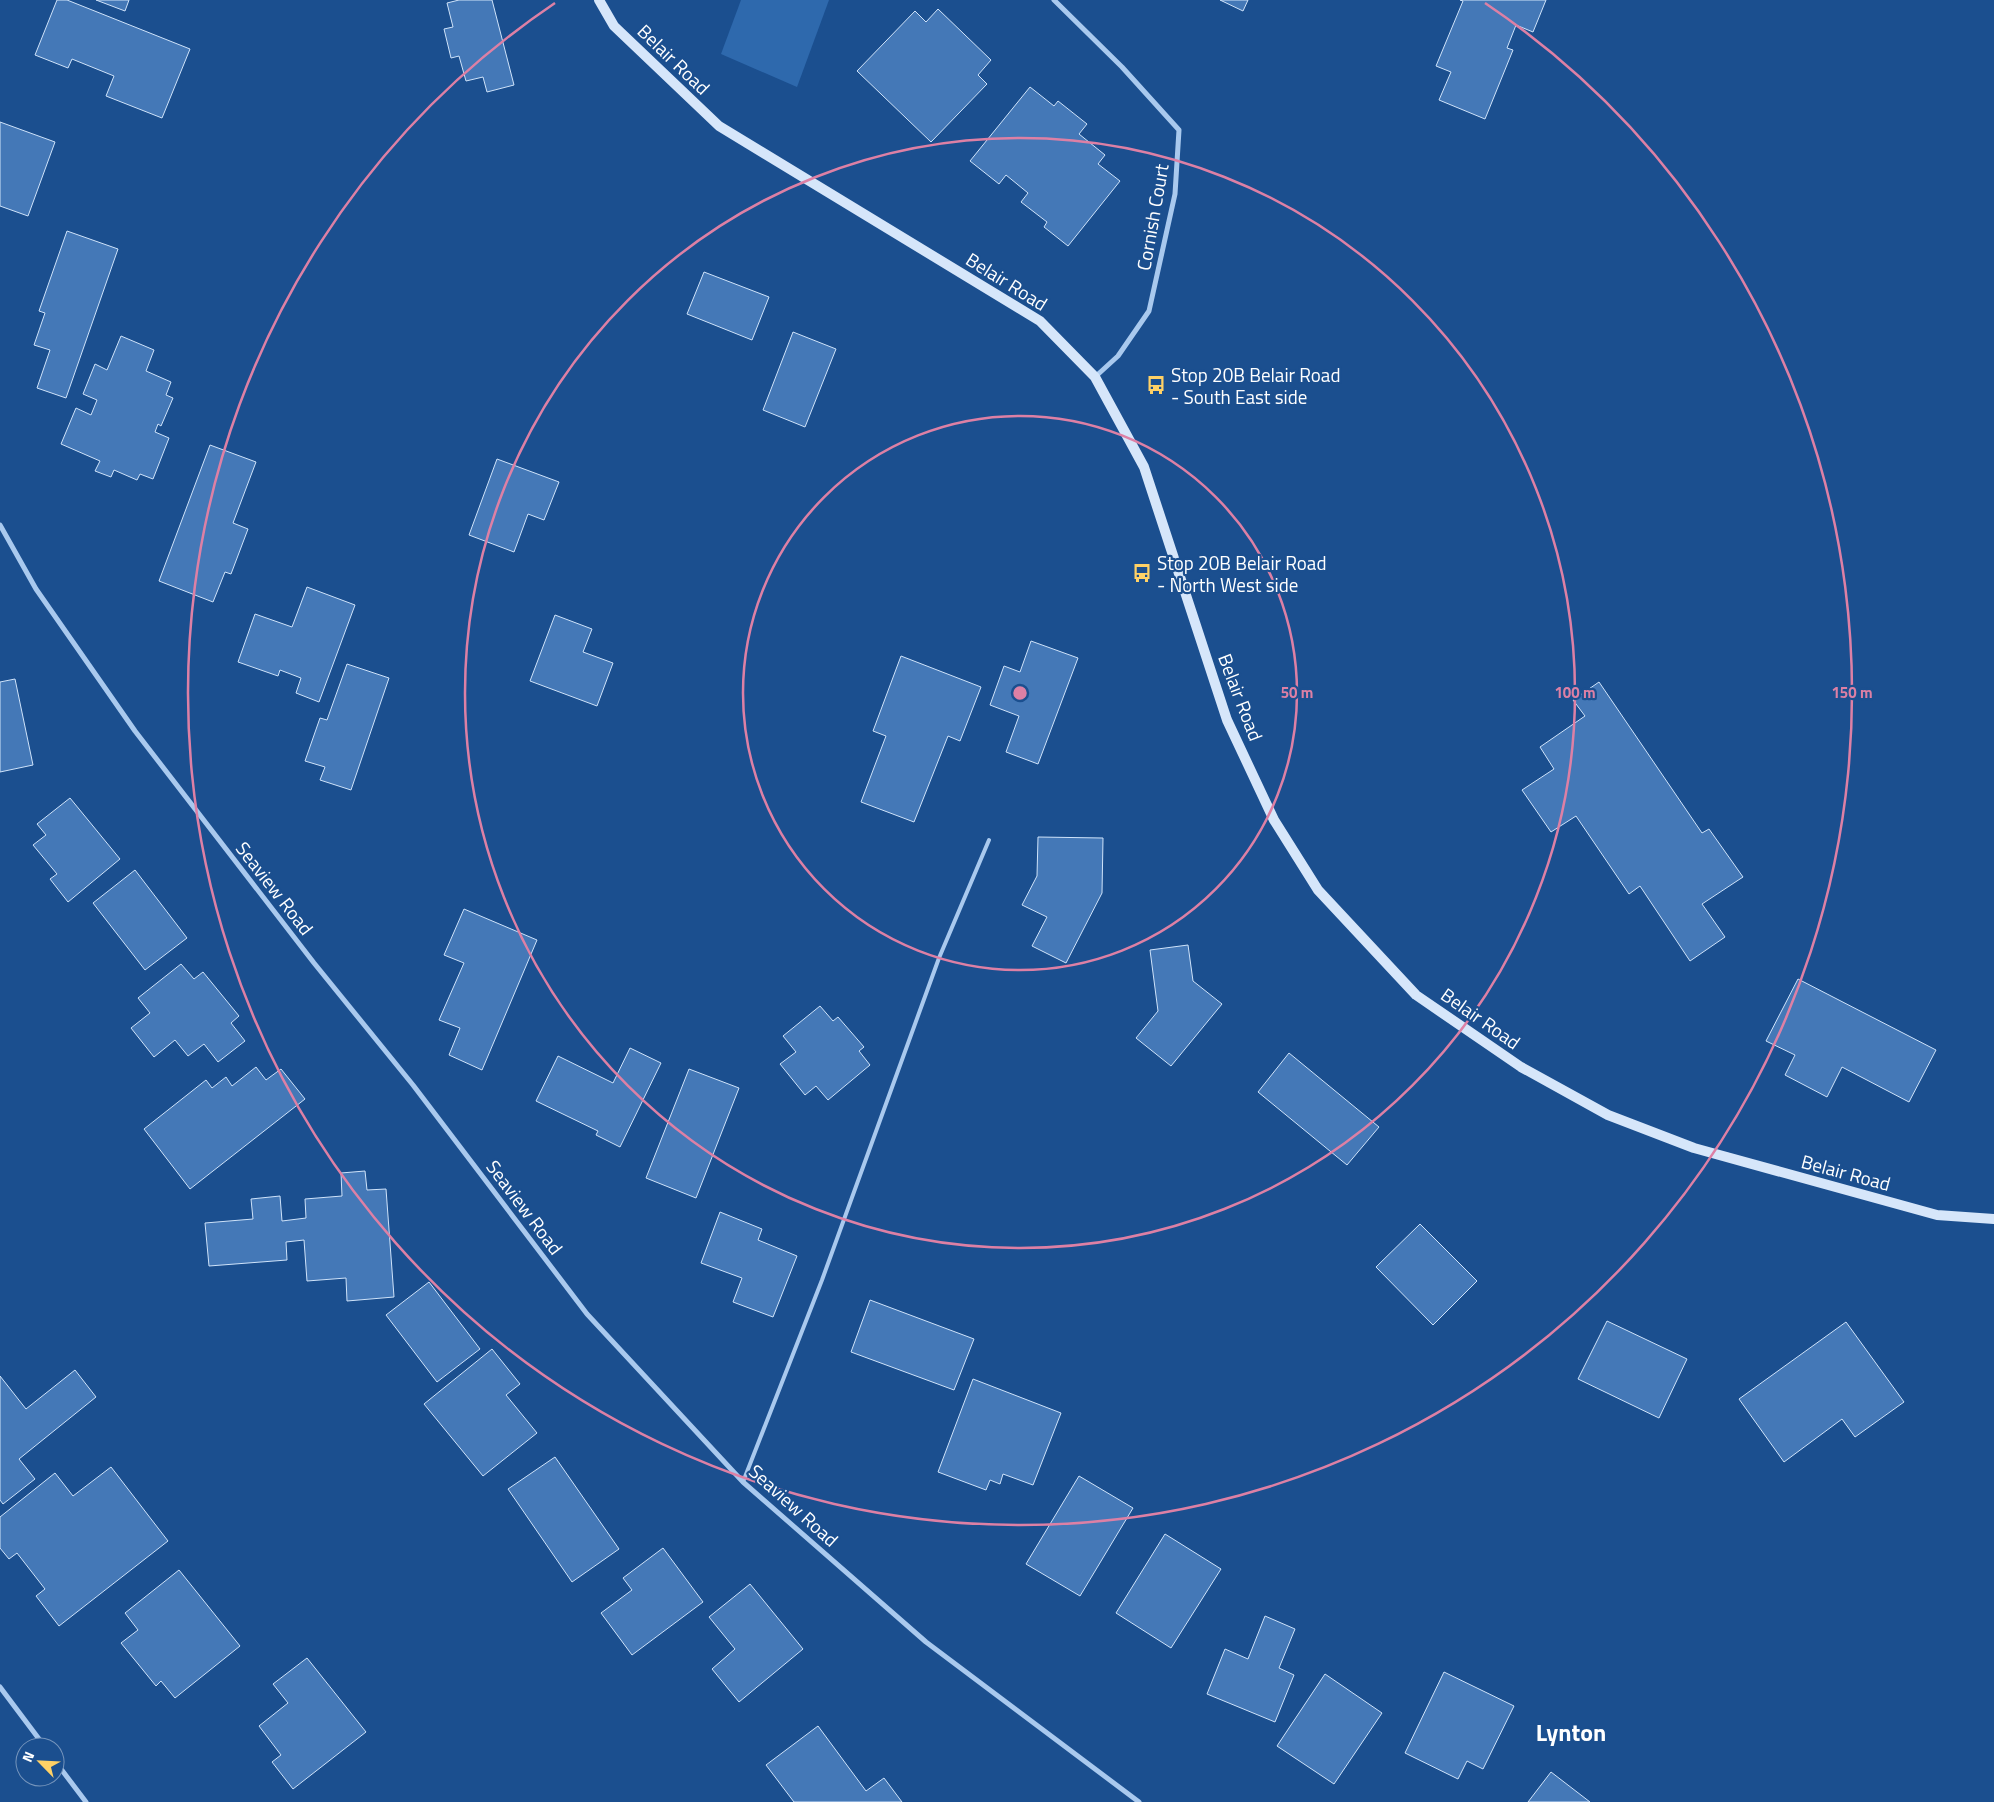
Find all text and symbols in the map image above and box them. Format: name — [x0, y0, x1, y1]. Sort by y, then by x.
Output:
street label: Belair Road — [631, 17, 717, 101]
street label: Cornish Court — [1128, 161, 1176, 273]
street label: Belair Road — [961, 245, 1053, 317]
place label: Stop 20B Belair Road - South East side — [1171, 360, 1340, 411]
bus stop icon: Stop 20B Belair Road - South East side — [1145, 374, 1167, 396]
place label: Stop 20B Belair Road - North West side — [1157, 548, 1326, 599]
bus stop icon: Stop 20B Belair Road - North West side — [1131, 562, 1153, 584]
street label: Belair Road — [1211, 649, 1271, 745]
text: 50 m — [1281, 681, 1313, 704]
text: 100 m — [1554, 681, 1596, 704]
text: 150 m — [1831, 681, 1873, 704]
centre of rings — [1011, 684, 1029, 702]
street label: Seaview Road — [229, 835, 321, 941]
street label: Belair Road — [1435, 980, 1527, 1056]
street label: Belair Road — [1798, 1146, 1894, 1198]
street label: Seaview Road — [480, 1154, 570, 1260]
street label: Seaview Road — [743, 1457, 845, 1553]
district label: Lynton — [1536, 1714, 1606, 1750]
north arrow — [15, 1737, 65, 1787]
text: N — [16, 1748, 39, 1765]

